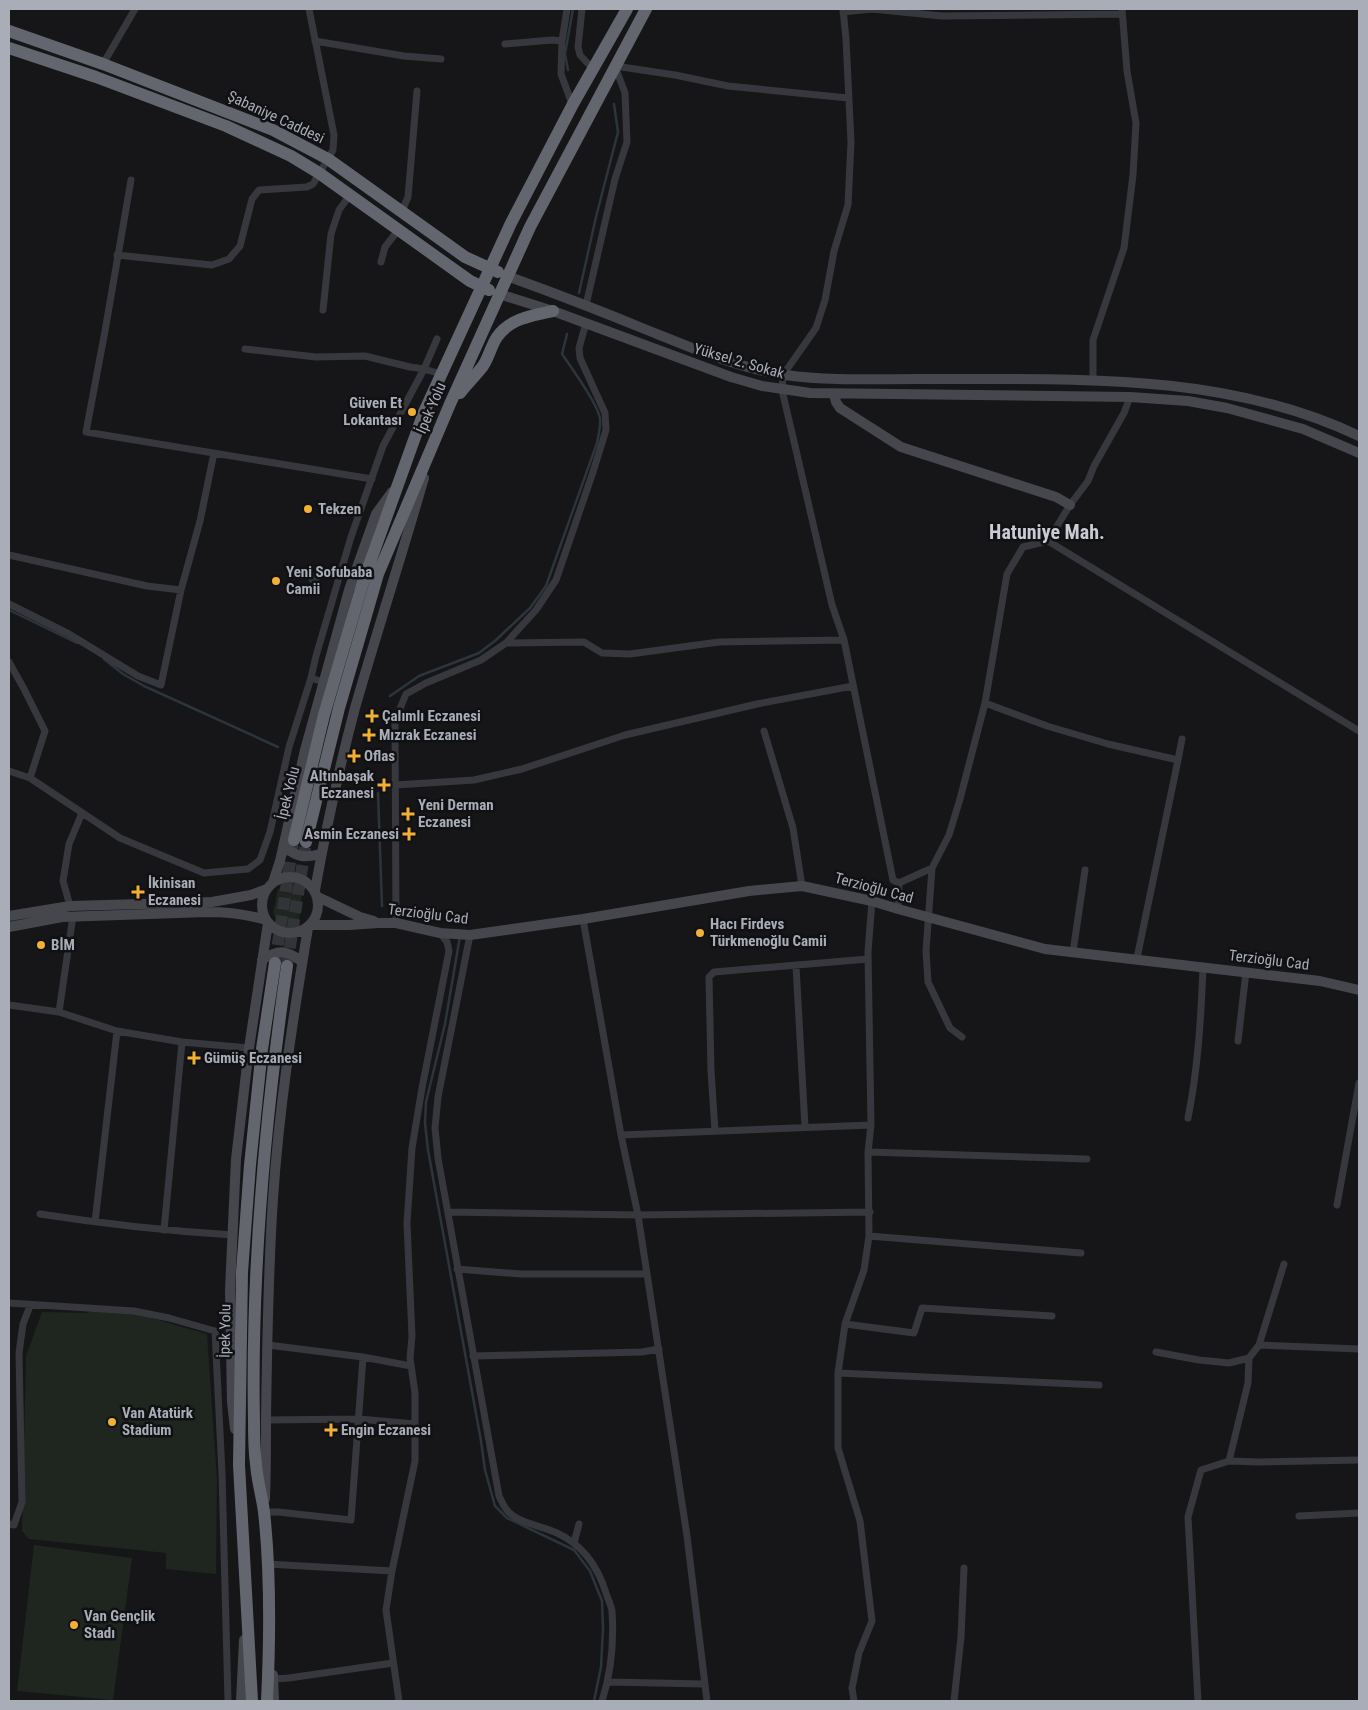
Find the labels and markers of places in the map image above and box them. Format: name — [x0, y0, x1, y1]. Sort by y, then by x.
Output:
place label: Güven Et Lokantası — [343, 394, 402, 429]
marker: Güven Et Lokantası — [406, 406, 418, 418]
place label: Tekzen — [318, 500, 361, 518]
marker: Tekzen — [302, 503, 314, 515]
place label: Yeni Sofubaba Camii — [286, 563, 372, 598]
marker: Yeni Sofubaba Camii — [270, 575, 282, 587]
place label: Çalımlı Eczanesi — [382, 707, 481, 725]
marker: Çalımlı Eczanesi — [366, 710, 378, 722]
place label: Mızrak Eczanesi — [379, 726, 477, 744]
marker: Mızrak Eczanesi — [363, 729, 375, 741]
place label: Oflas — [364, 747, 395, 765]
marker: Oflas — [348, 750, 360, 762]
place label: Altınbaşak Eczanesi — [310, 767, 375, 802]
marker: Altınbaşak Eczanesi — [378, 779, 390, 791]
place label: Yeni Derman Eczanesi — [418, 796, 494, 831]
marker: Yeni Derman Eczanesi — [402, 808, 414, 820]
place label: Asmin Eczanesi — [304, 825, 399, 843]
marker: Asmin Eczanesi — [403, 828, 415, 840]
place label: İkinisan Eczanesi — [148, 874, 201, 909]
marker: İkinisan Eczanesi — [132, 886, 144, 898]
place label: Hacı Firdevs Türkmenoğlu Camii — [710, 915, 827, 950]
marker: Hacı Firdevs Türkmenoğlu Camii — [694, 927, 706, 939]
place label: BİM — [51, 936, 75, 954]
marker: BİM — [35, 939, 47, 951]
place label: Gümüş Eczanesi — [204, 1049, 302, 1067]
marker: Gümüş Eczanesi — [188, 1052, 200, 1064]
place label: Van Atatürk Stadium — [122, 1404, 194, 1439]
marker: Van Atatürk Stadium — [106, 1416, 118, 1428]
place label: Engin Eczanesi — [341, 1421, 431, 1439]
marker: Engin Eczanesi — [325, 1424, 337, 1436]
place label: Van Gençlik Stadı — [84, 1607, 156, 1642]
marker: Van Gençlik Stadı — [68, 1619, 80, 1631]

